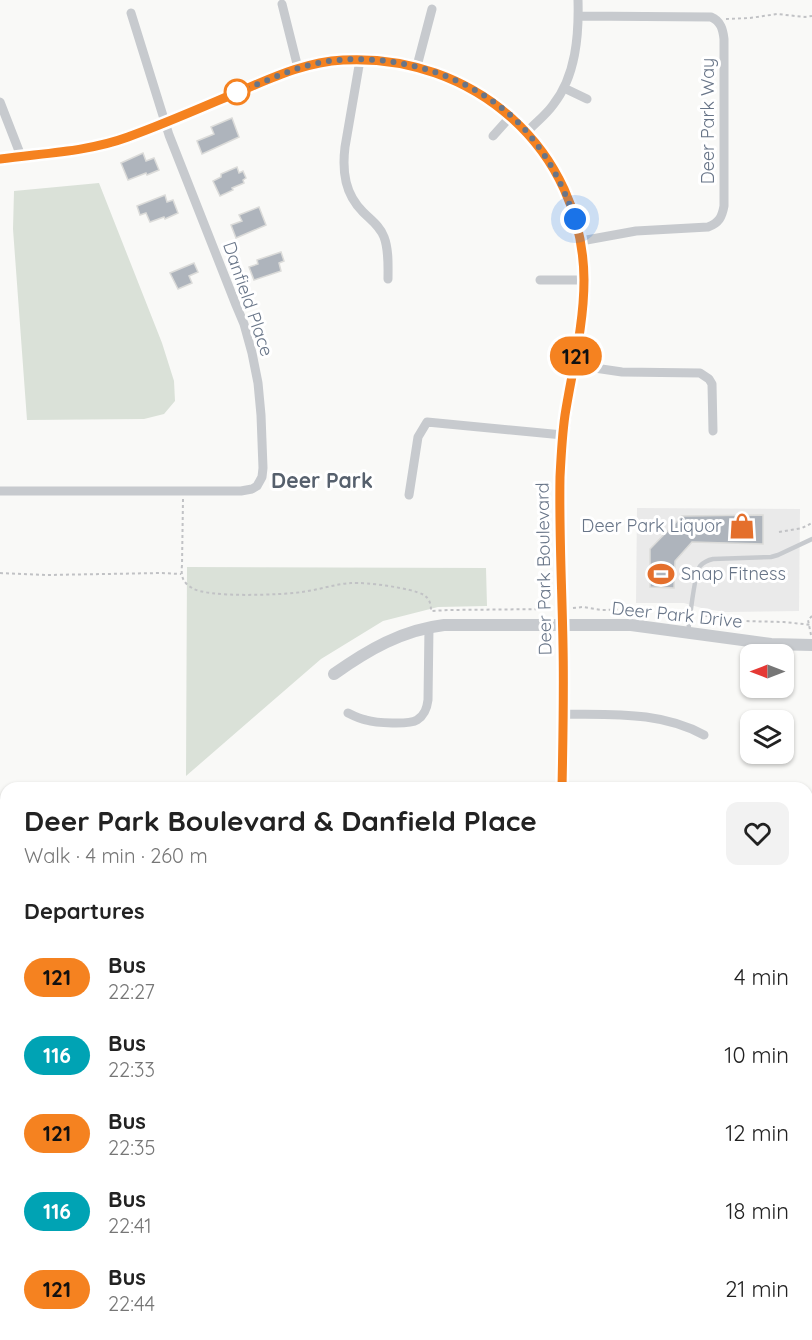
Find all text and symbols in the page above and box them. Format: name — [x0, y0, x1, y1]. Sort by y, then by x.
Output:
street label: Deer Park Way — [696, 58, 719, 184]
unlabelled marker — [224, 79, 250, 105]
your location — [560, 204, 590, 234]
street label: Danfield Place — [218, 238, 279, 359]
line badge: 121 — [542, 336, 610, 376]
text: 121 — [562, 343, 590, 369]
district label: Deer Park — [271, 467, 373, 493]
street label: Deer Park Boulevard — [530, 482, 557, 656]
shop icon: Deer Park Liquor — [727, 511, 757, 541]
place label: Deer Park Liquor — [581, 514, 722, 537]
sports icon: Snap Fitness — [646, 559, 676, 589]
place label: Snap Fitness — [681, 562, 786, 585]
street label: Deer Park Drive — [610, 596, 744, 633]
north arrow — [740, 644, 794, 698]
map controls — [740, 644, 794, 764]
button: layers — [740, 710, 794, 764]
button: heart — [726, 802, 789, 865]
text: Deer Park Boulevard & Danfield Place — [24, 803, 537, 838]
text: Walk · 4 min · 260 m — [24, 843, 208, 868]
text: Departures — [24, 897, 145, 925]
text: Bus — [108, 951, 146, 979]
text: 4 min — [734, 963, 789, 991]
text: 121 — [43, 964, 71, 990]
text: 22:27 — [108, 979, 155, 1004]
text: Bus — [108, 1029, 146, 1057]
text: 10 min — [724, 1041, 789, 1069]
text: 116 — [43, 1042, 71, 1068]
text: 22:33 — [108, 1057, 155, 1082]
text: Bus — [108, 1107, 146, 1135]
text: 12 min — [725, 1119, 789, 1147]
text: 121 — [43, 1120, 71, 1146]
text: 22:35 — [108, 1135, 155, 1160]
text: Bus — [108, 1185, 146, 1213]
text: 18 min — [725, 1197, 789, 1225]
text: 116 — [43, 1198, 71, 1224]
text: 22:41 — [108, 1213, 152, 1238]
text: Bus — [108, 1263, 146, 1291]
text: 21 min — [725, 1275, 789, 1303]
text: 121 — [43, 1276, 71, 1302]
text: 22:44 — [108, 1291, 155, 1316]

